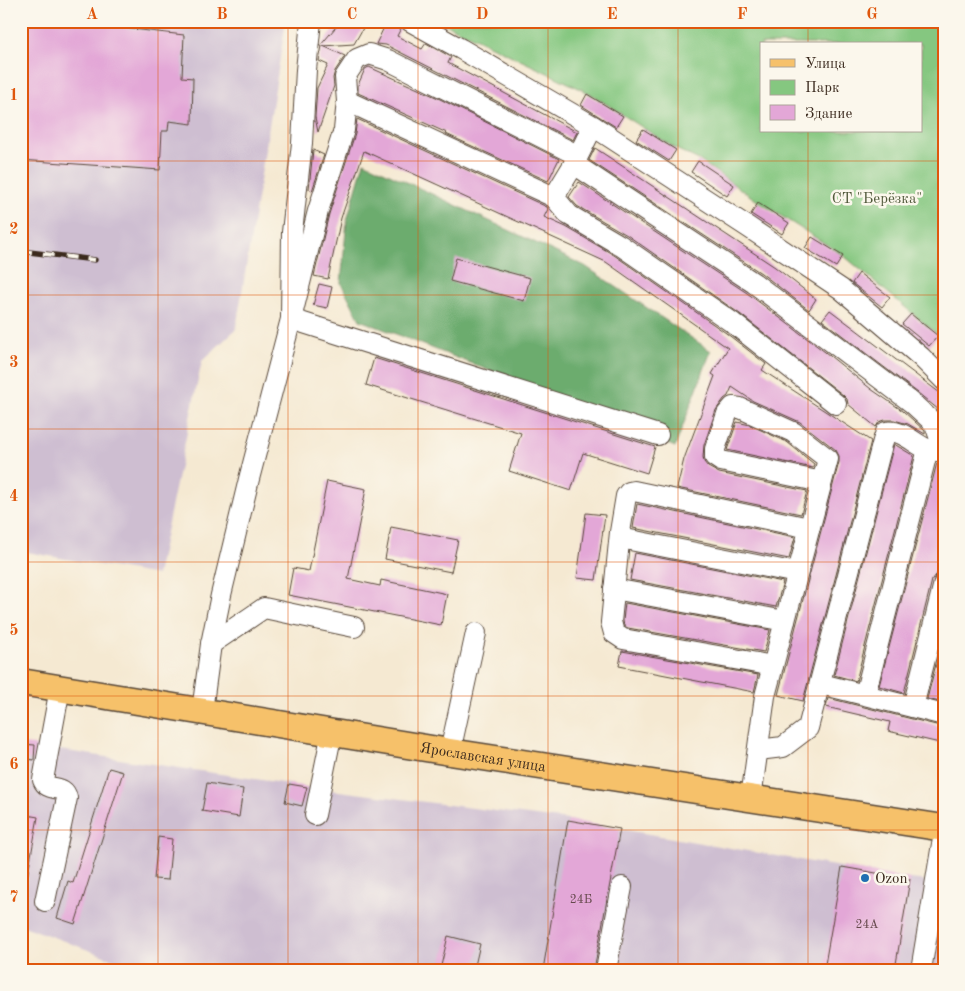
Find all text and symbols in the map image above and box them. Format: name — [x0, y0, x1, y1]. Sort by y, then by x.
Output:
text: A — [86, 7, 98, 23]
text: B — [216, 7, 228, 23]
text: C — [347, 7, 357, 23]
text: D — [476, 7, 488, 23]
text: E — [606, 7, 618, 23]
text: F — [737, 7, 748, 23]
text: G — [866, 7, 878, 23]
legend — [760, 42, 922, 132]
text: Улица — [805, 57, 846, 72]
text: Парк — [805, 81, 840, 96]
text: 1 — [9, 88, 19, 104]
text: Здание — [805, 107, 852, 122]
park label: СТ "Берёзка" — [832, 192, 922, 207]
text: 2 — [9, 222, 19, 238]
text: 3 — [9, 355, 19, 371]
text: 4 — [9, 489, 19, 505]
text: 5 — [9, 623, 19, 639]
street label: Ярославская улица — [419, 741, 547, 776]
text: 6 — [9, 757, 19, 773]
marker: Ozon — [859, 872, 871, 884]
place label: Ozon — [875, 872, 908, 887]
text: 7 — [9, 890, 19, 906]
house number: 24Б — [570, 894, 592, 906]
house number: 24А — [855, 919, 879, 931]

